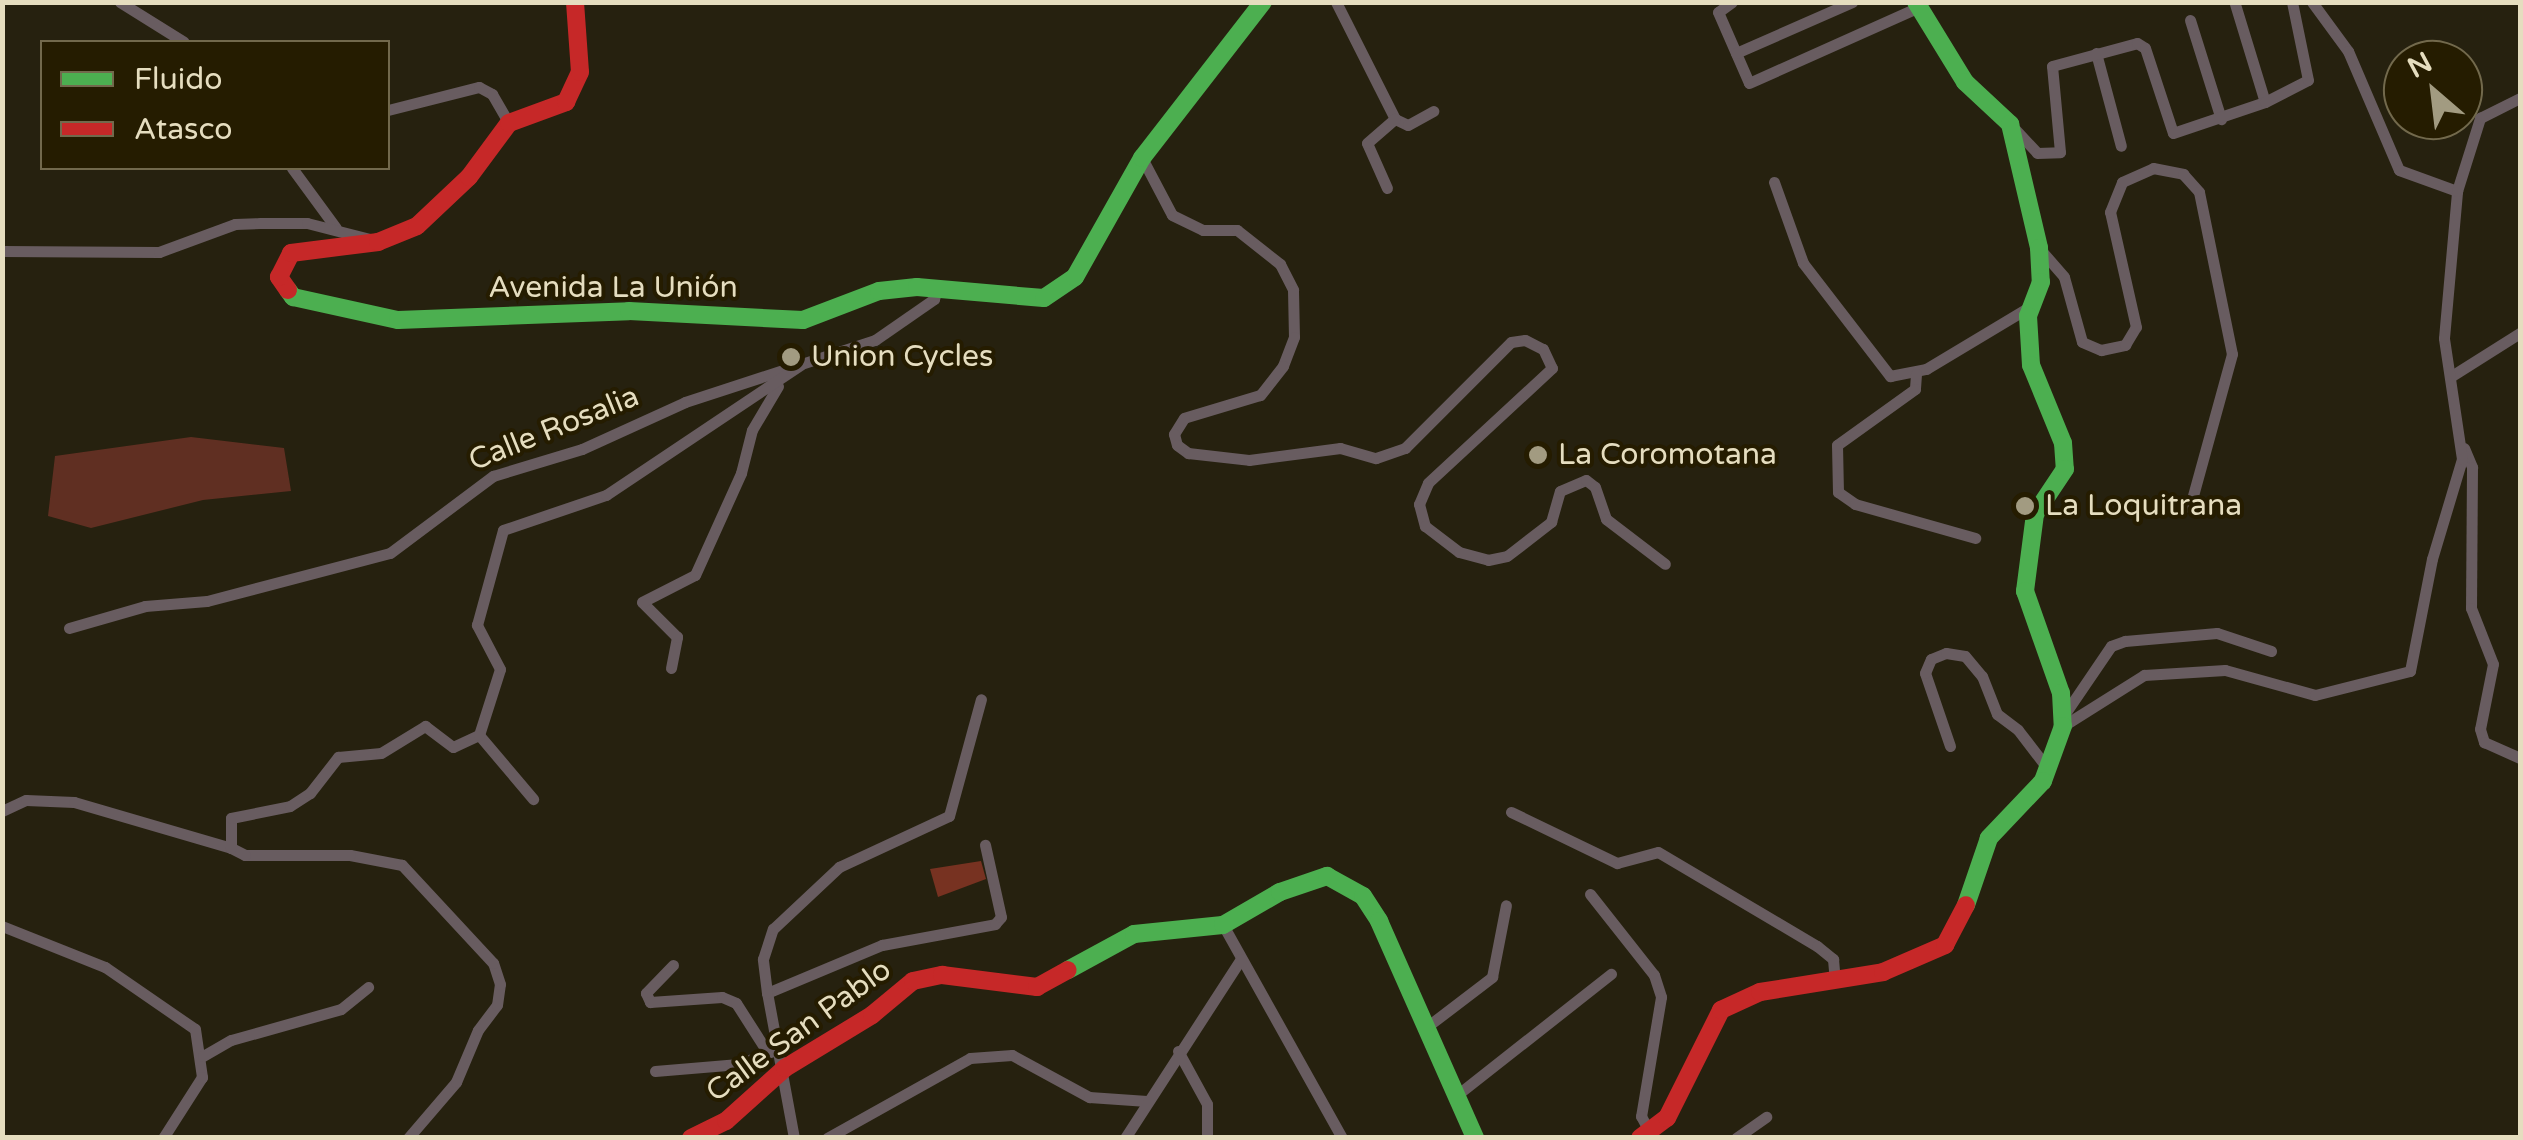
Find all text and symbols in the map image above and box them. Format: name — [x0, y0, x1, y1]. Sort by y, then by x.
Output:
legend — [40, 40, 390, 170]
north arrow — [2383, 40, 2483, 140]
text: N — [2402, 45, 2438, 86]
text: Fluido — [134, 61, 222, 98]
text: Atasco — [134, 111, 233, 148]
street label: Avenida La Unión — [488, 270, 738, 306]
place label: Union Cycles — [811, 339, 993, 375]
marker: Union Cycles — [780, 346, 802, 368]
street label: Calle Rosalia — [464, 379, 644, 479]
place label: La Coromotana — [1558, 437, 1777, 473]
marker: La Coromotana — [1527, 444, 1549, 466]
place label: La Loquitrana — [2045, 488, 2242, 524]
marker: La Loquitrana — [2014, 495, 2036, 517]
street label: Calle San Pablo — [700, 952, 898, 1110]

